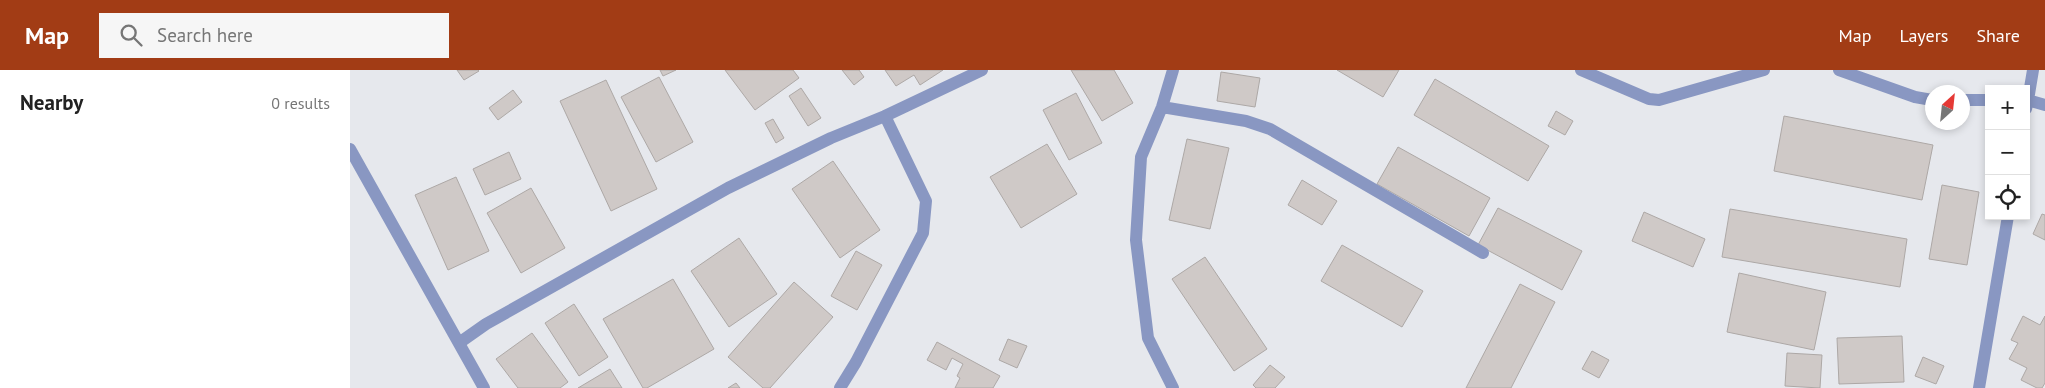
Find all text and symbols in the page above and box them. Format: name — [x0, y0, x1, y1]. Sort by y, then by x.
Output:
search box — [99, 13, 449, 58]
text: Map — [25, 20, 69, 51]
icon: search — [117, 21, 145, 49]
text: Search here — [157, 23, 253, 47]
text: Map — [1839, 24, 1871, 47]
text: Layers — [1899, 24, 1948, 47]
text: Share — [1976, 24, 2020, 47]
north arrow — [1925, 85, 1970, 130]
map controls — [1985, 85, 2030, 220]
button: + — [1985, 85, 2030, 130]
text: Nearby — [20, 89, 83, 116]
text: 0 results — [271, 93, 330, 113]
button: − — [1985, 130, 2030, 175]
button: locate — [1985, 175, 2030, 220]

